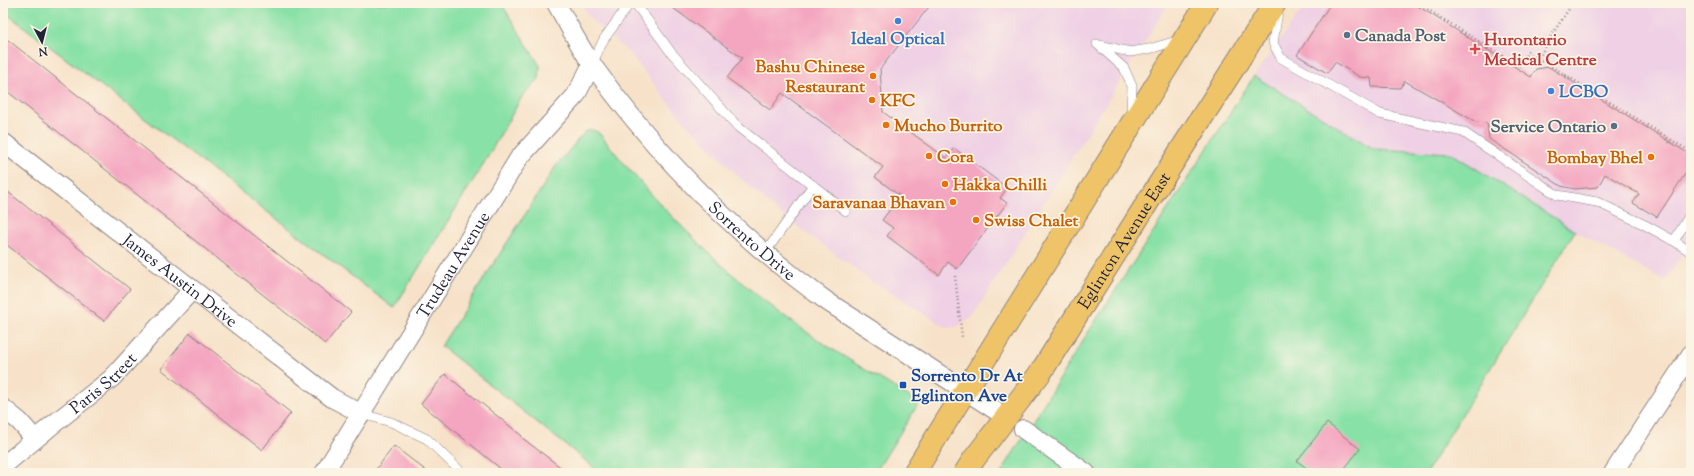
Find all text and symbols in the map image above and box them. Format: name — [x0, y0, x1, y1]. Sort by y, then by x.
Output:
marker: Ideal Optical — [893, 16, 903, 26]
north arrow — [22, 22, 62, 62]
place label: Canada Post — [1355, 25, 1446, 49]
place label: Ideal Optical — [851, 28, 945, 52]
place label: Hurontario Medical Centre — [1484, 29, 1597, 73]
marker: Canada Post — [1342, 30, 1352, 40]
text: N — [38, 42, 49, 59]
marker: Hurontario Medical Centre — [1469, 43, 1481, 55]
place label: Bashu Chinese Restaurant — [756, 56, 865, 100]
marker: Bashu Chinese Restaurant — [868, 71, 878, 81]
place label: LCBO — [1559, 81, 1609, 105]
marker: LCBO — [1546, 86, 1556, 96]
place label: KFC — [880, 90, 915, 114]
marker: KFC — [867, 95, 877, 105]
place label: Mucho Burrito — [894, 115, 1003, 139]
place label: Service Ontario — [1491, 116, 1606, 140]
marker: Mucho Burrito — [881, 120, 891, 130]
marker: Service Ontario — [1609, 121, 1619, 131]
place label: Cora — [937, 146, 974, 170]
place label: Bombay Bhel — [1547, 147, 1643, 171]
marker: Cora — [924, 151, 934, 161]
marker: Bombay Bhel — [1646, 152, 1656, 162]
street label: Eglinton Avenue East — [1073, 168, 1178, 315]
place label: Hakka Chilli — [953, 174, 1047, 198]
marker: Hakka Chilli — [940, 179, 950, 189]
place label: Saravanaa Bhavan — [812, 192, 946, 216]
street label: Sorrento Drive — [702, 197, 800, 287]
marker: Saravanaa Bhavan — [948, 197, 958, 207]
street label: Trudeau Avenue — [412, 208, 497, 324]
place label: Swiss Chalet — [984, 210, 1079, 234]
marker: Swiss Chalet — [971, 215, 981, 225]
street label: James Austin Drive — [116, 229, 242, 334]
street label: Paris Street — [65, 348, 143, 421]
place label: Sorrento Dr At Eglinton Ave — [911, 365, 1023, 409]
marker: Sorrento Dr At Eglinton Ave — [898, 380, 908, 390]

